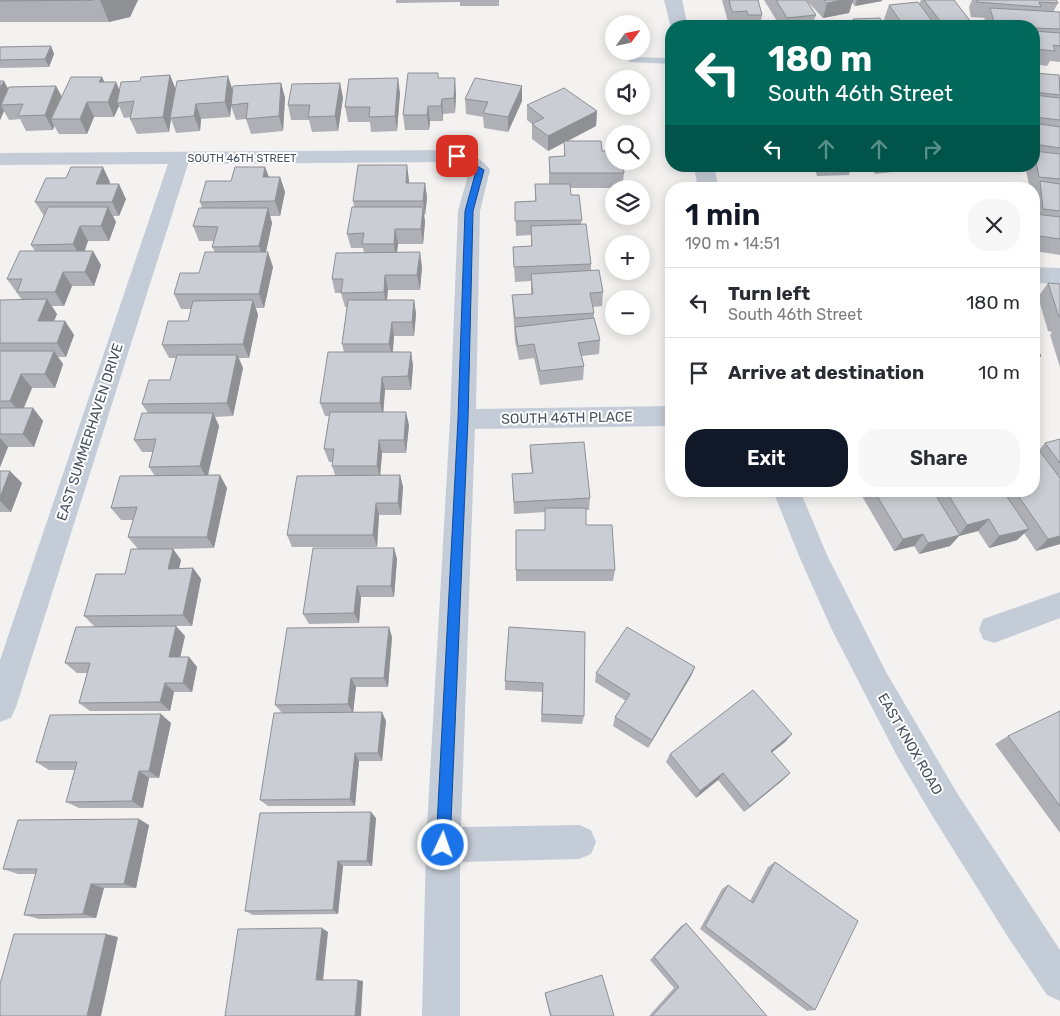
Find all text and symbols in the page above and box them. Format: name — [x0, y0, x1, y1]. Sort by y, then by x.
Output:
north arrow — [605, 15, 650, 60]
map controls — [605, 15, 650, 335]
text: 180 m — [768, 38, 872, 80]
icon: left — [685, 40, 750, 105]
button: sound — [605, 70, 650, 115]
text: South 46th Street — [768, 80, 953, 107]
button: search — [605, 125, 650, 170]
pin — [436, 135, 478, 177]
icon: left — [759, 135, 787, 163]
icon: ahead — [812, 135, 840, 163]
icon: ahead — [865, 135, 893, 163]
icon: right — [918, 135, 946, 163]
icon: arrive — [443, 142, 471, 170]
street label: SOUTH 46TH STREET — [188, 152, 297, 165]
button: layers — [605, 180, 650, 225]
text: 1 min — [685, 197, 760, 233]
button: close — [968, 199, 1020, 251]
text: 190 m · 14:51 — [685, 234, 780, 253]
button: + — [605, 235, 650, 280]
text: Turn left — [728, 282, 810, 305]
icon: left — [685, 289, 713, 317]
button: − — [605, 290, 650, 335]
text: 180 m — [966, 291, 1020, 314]
text: South 46th Street — [728, 305, 862, 324]
street label: EAST SUMMERHAVEN DRIVE — [53, 341, 127, 523]
icon: arrive — [685, 359, 713, 387]
text: Arrive at destination — [728, 361, 924, 384]
text: 10 m — [978, 361, 1020, 384]
street label: SOUTH 46TH PLACE — [501, 408, 633, 428]
button: Exit — [685, 429, 848, 487]
button: Share — [858, 429, 1020, 487]
street label: EAST KNOX ROAD — [874, 690, 946, 798]
position arrow — [416, 818, 468, 870]

